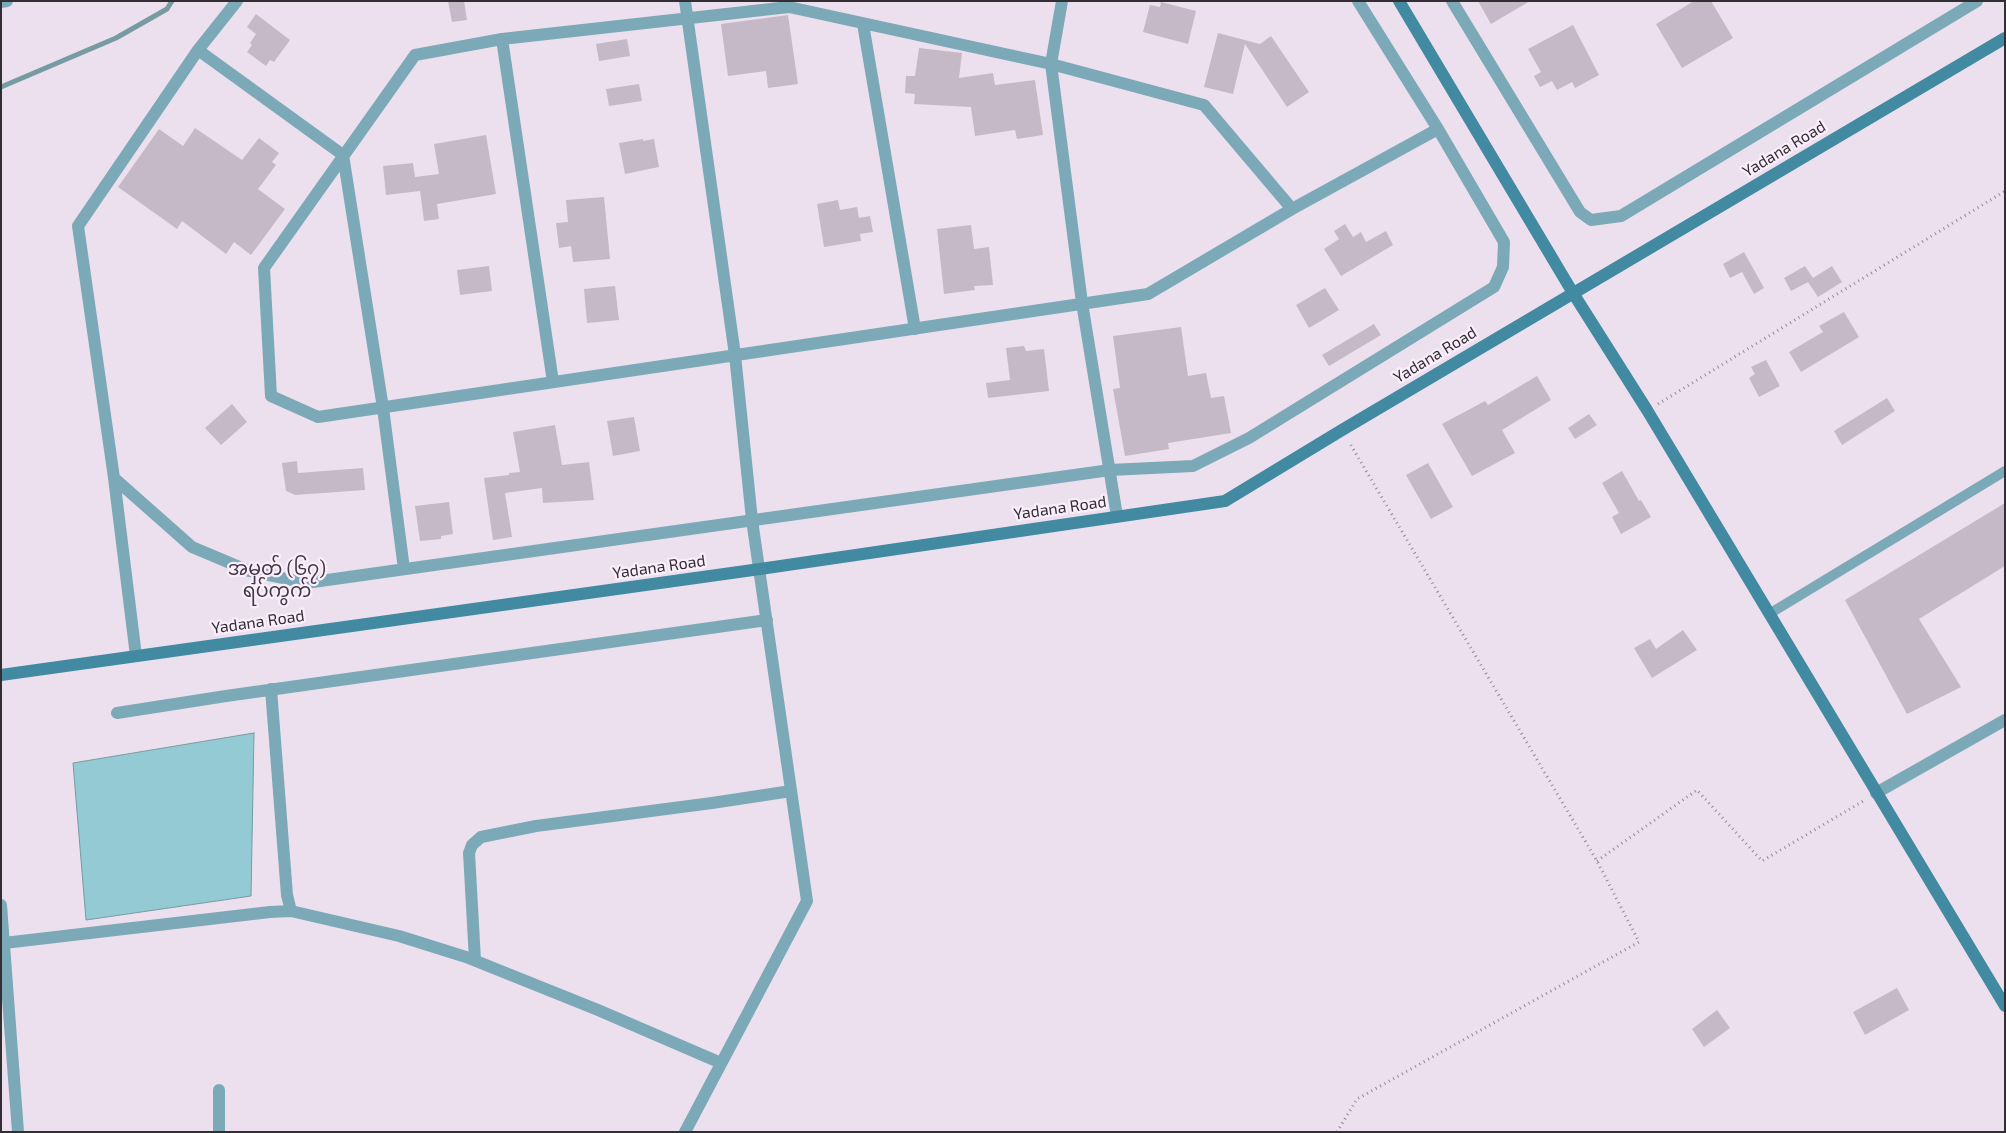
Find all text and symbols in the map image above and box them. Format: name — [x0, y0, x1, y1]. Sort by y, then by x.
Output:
street label: Yadana Road — [1739, 117, 1829, 181]
street label: Yadana Road — [1390, 323, 1480, 387]
street label: Yadana Road — [1012, 492, 1108, 524]
street label: Yadana Road — [611, 551, 707, 583]
district label: အမှတ် (၆၇) ရပ်ကွက် — [228, 558, 326, 602]
street label: Yadana Road — [210, 606, 306, 638]

